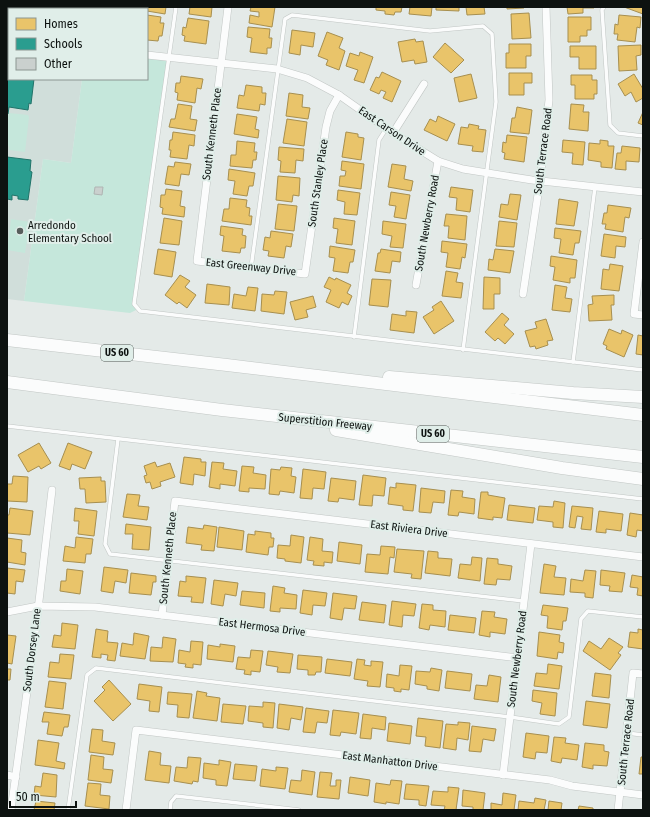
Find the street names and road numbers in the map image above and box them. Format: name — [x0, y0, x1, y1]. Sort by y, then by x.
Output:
street label: South Kenneth Place — [200, 87, 224, 181]
street label: East Carson Drive — [356, 104, 428, 158]
street label: South Terrace Road — [531, 107, 555, 195]
street label: South Stanley Place — [305, 138, 331, 228]
street label: South Newberry Road — [412, 174, 442, 272]
street label: East Greenway Drive — [205, 256, 297, 278]
road number: US 60 — [101, 345, 133, 361]
street label: Superstition Freeway — [278, 411, 372, 433]
road number: US 60 — [417, 426, 449, 442]
street label: South Kenneth Place — [157, 511, 179, 605]
street label: East Riviera Drive — [370, 518, 448, 540]
street label: South Dorsey Lane — [20, 608, 44, 692]
street label: South Newberry Road — [505, 610, 529, 708]
street label: East Hermosa Drive — [218, 615, 306, 639]
street label: South Terrace Road — [615, 698, 637, 786]
street label: East Manhatton Drive — [342, 749, 438, 773]

